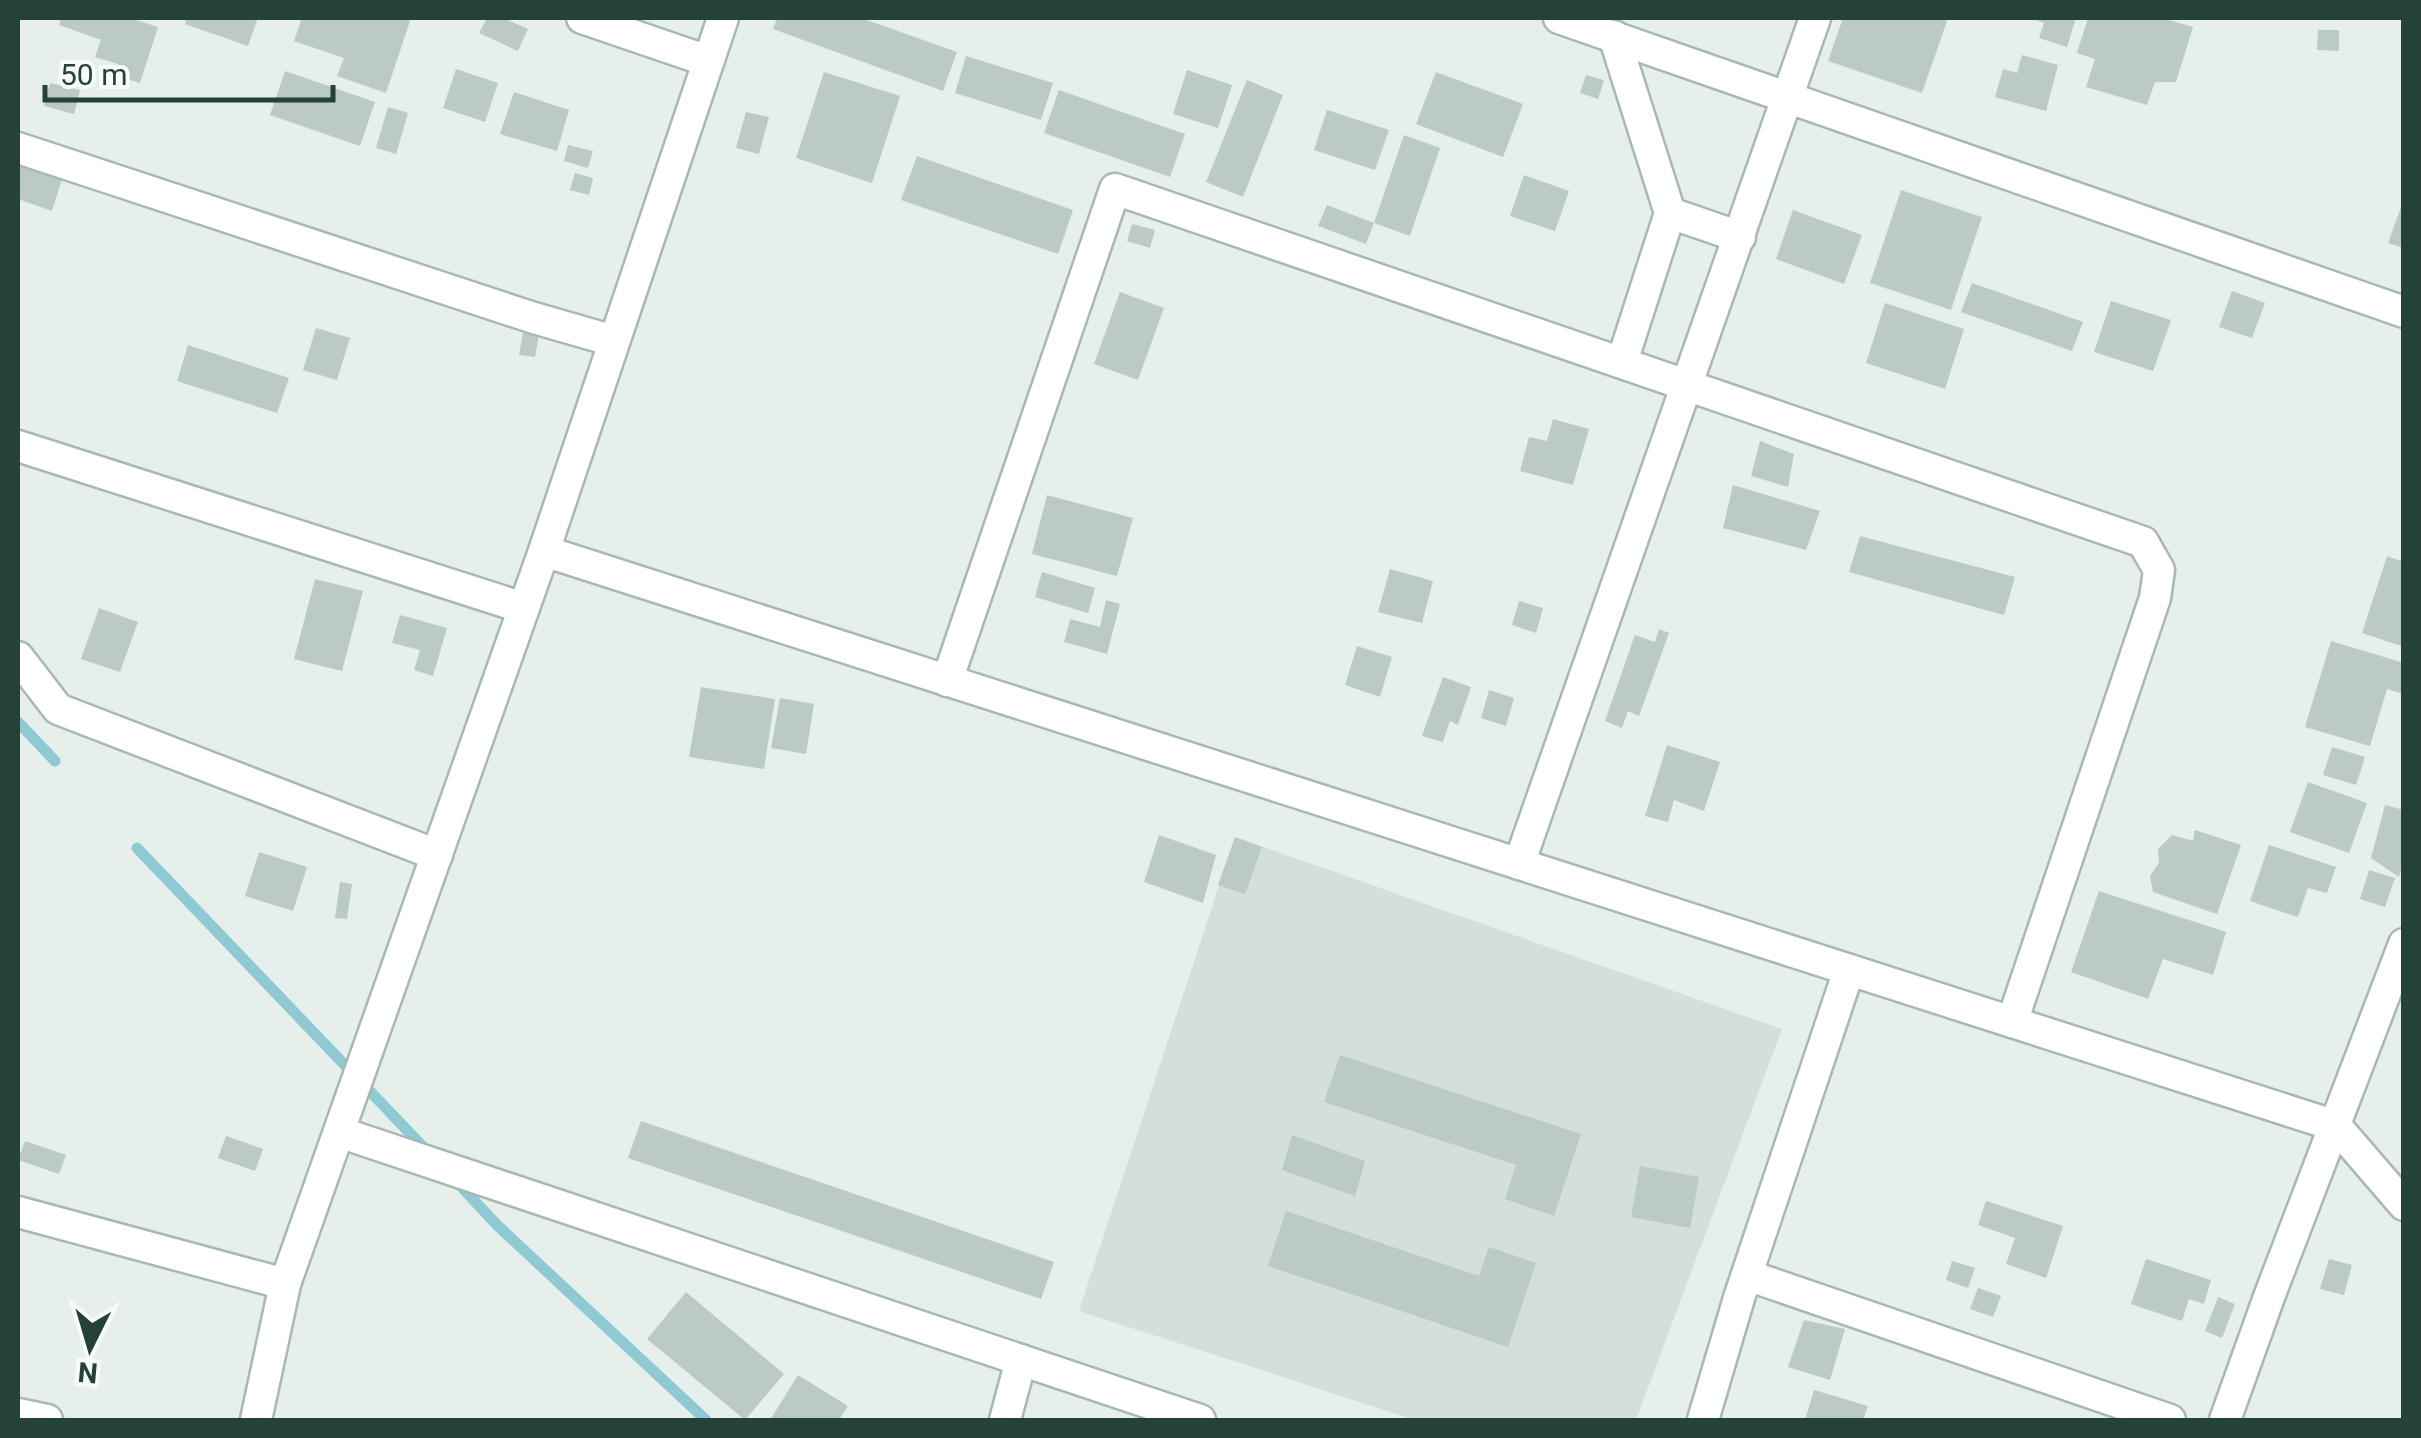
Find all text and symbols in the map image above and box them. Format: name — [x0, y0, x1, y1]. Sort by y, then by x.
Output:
scale bar — [45, 40, 332, 102]
text: 50 m — [60, 57, 127, 92]
north arrow — [40, 1298, 140, 1398]
text: N — [77, 1355, 99, 1390]

